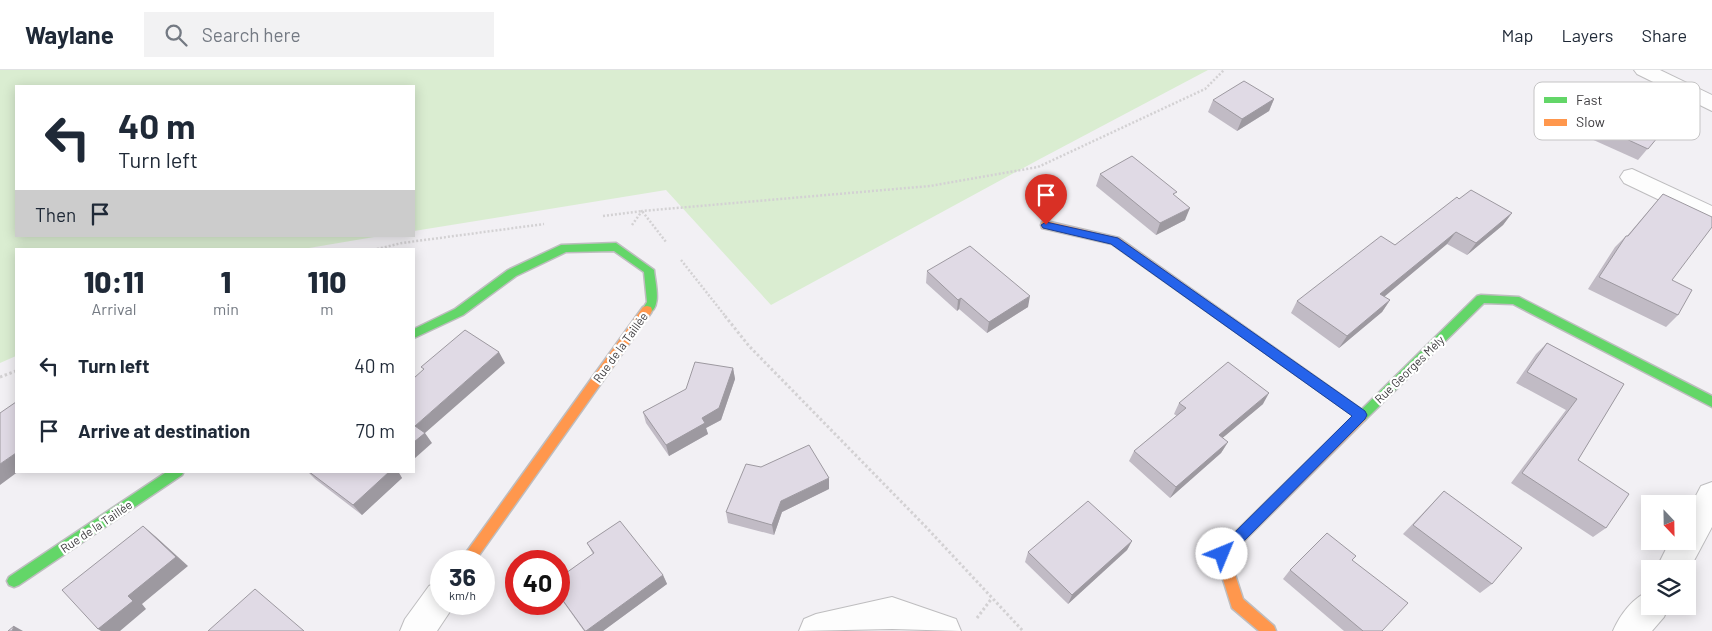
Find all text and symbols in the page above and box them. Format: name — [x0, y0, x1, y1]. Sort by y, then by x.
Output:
search box — [144, 12, 494, 57]
text: Waylane — [25, 20, 114, 49]
icon: search — [162, 21, 190, 49]
text: Search here — [202, 23, 301, 46]
text: Map — [1501, 24, 1533, 46]
text: Layers — [1561, 24, 1614, 46]
text: Share — [1642, 24, 1687, 46]
legend — [1534, 82, 1700, 140]
text: Fast — [1576, 91, 1602, 108]
text: 40 m — [118, 104, 195, 146]
icon: left — [35, 105, 100, 170]
text: Slow — [1576, 113, 1605, 130]
text: Turn left — [118, 146, 198, 172]
pin — [1025, 174, 1067, 225]
icon: arrive — [1032, 181, 1060, 209]
icon: arrive — [86, 200, 114, 228]
text: Then — [35, 203, 76, 226]
text: 10:11 — [84, 263, 144, 299]
text: 1 — [221, 263, 231, 299]
text: 110 — [308, 263, 346, 299]
text: Arrival — [92, 299, 136, 318]
text: min — [213, 299, 239, 318]
text: m — [320, 299, 334, 318]
street label: Rue de la Taillée — [590, 309, 650, 385]
street label: Rue Georges Mély — [1371, 332, 1447, 406]
icon: left — [35, 352, 63, 380]
text: Turn left — [78, 354, 149, 377]
text: 40 m — [354, 354, 395, 377]
icon: arrive — [35, 417, 63, 445]
text: Arrive at destination — [78, 419, 250, 442]
text: 70 m — [356, 419, 395, 442]
north arrow — [1641, 495, 1696, 550]
map controls — [1641, 495, 1696, 615]
street label: Rue de la Taillée — [58, 497, 134, 555]
position arrow — [1195, 527, 1247, 579]
speed limit sign: 40 — [505, 550, 570, 615]
button: layers — [1641, 560, 1696, 615]
text: 36 — [449, 561, 476, 591]
text: km/h — [449, 588, 476, 602]

